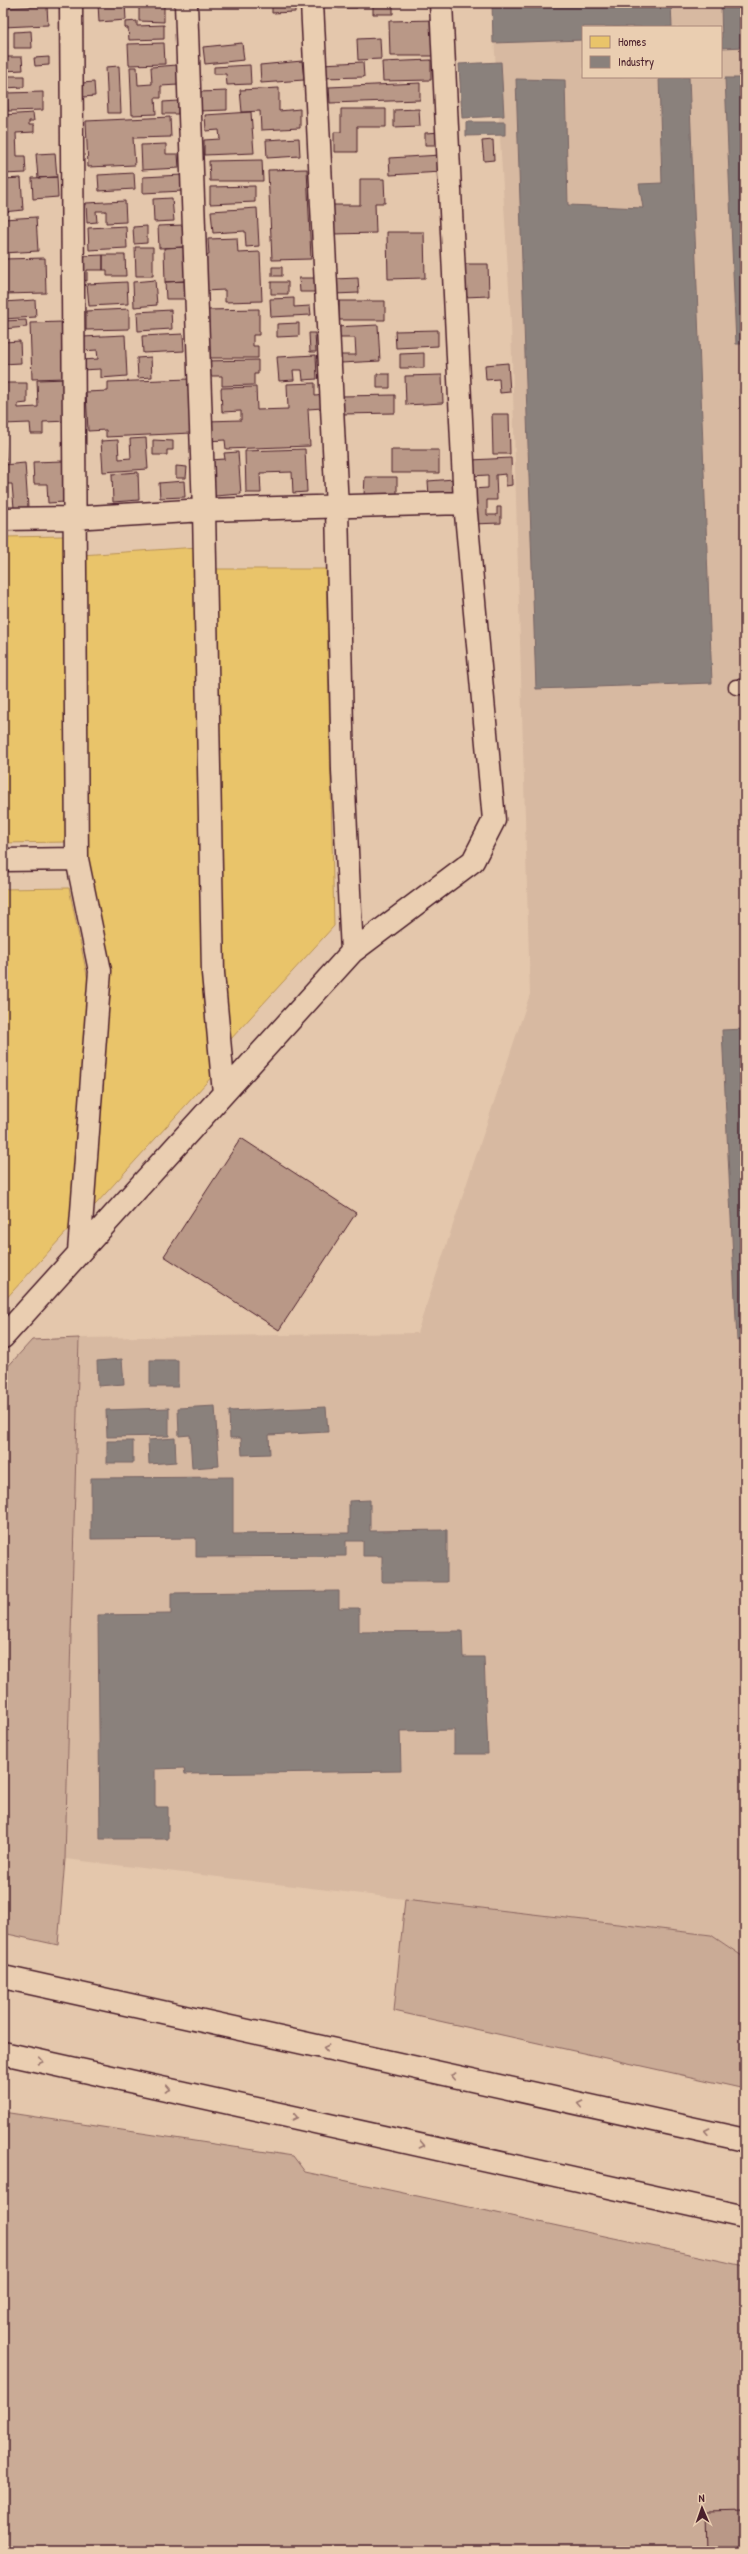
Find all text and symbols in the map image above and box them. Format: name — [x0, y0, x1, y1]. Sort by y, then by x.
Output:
legend — [582, 26, 722, 78]
text: Homes — [618, 33, 646, 50]
text: Industry — [618, 53, 654, 70]
one-way arrow — [323, 2044, 329, 2052]
one-way arrow — [38, 2057, 44, 2065]
one-way arrow — [450, 2072, 456, 2080]
one-way arrow — [165, 2085, 171, 2093]
one-way arrow — [577, 2100, 583, 2108]
one-way arrow — [292, 2113, 298, 2121]
one-way arrow — [704, 2128, 710, 2136]
one-way arrow — [419, 2141, 425, 2149]
north arrow — [682, 2488, 722, 2528]
text: N — [698, 2491, 705, 2505]

